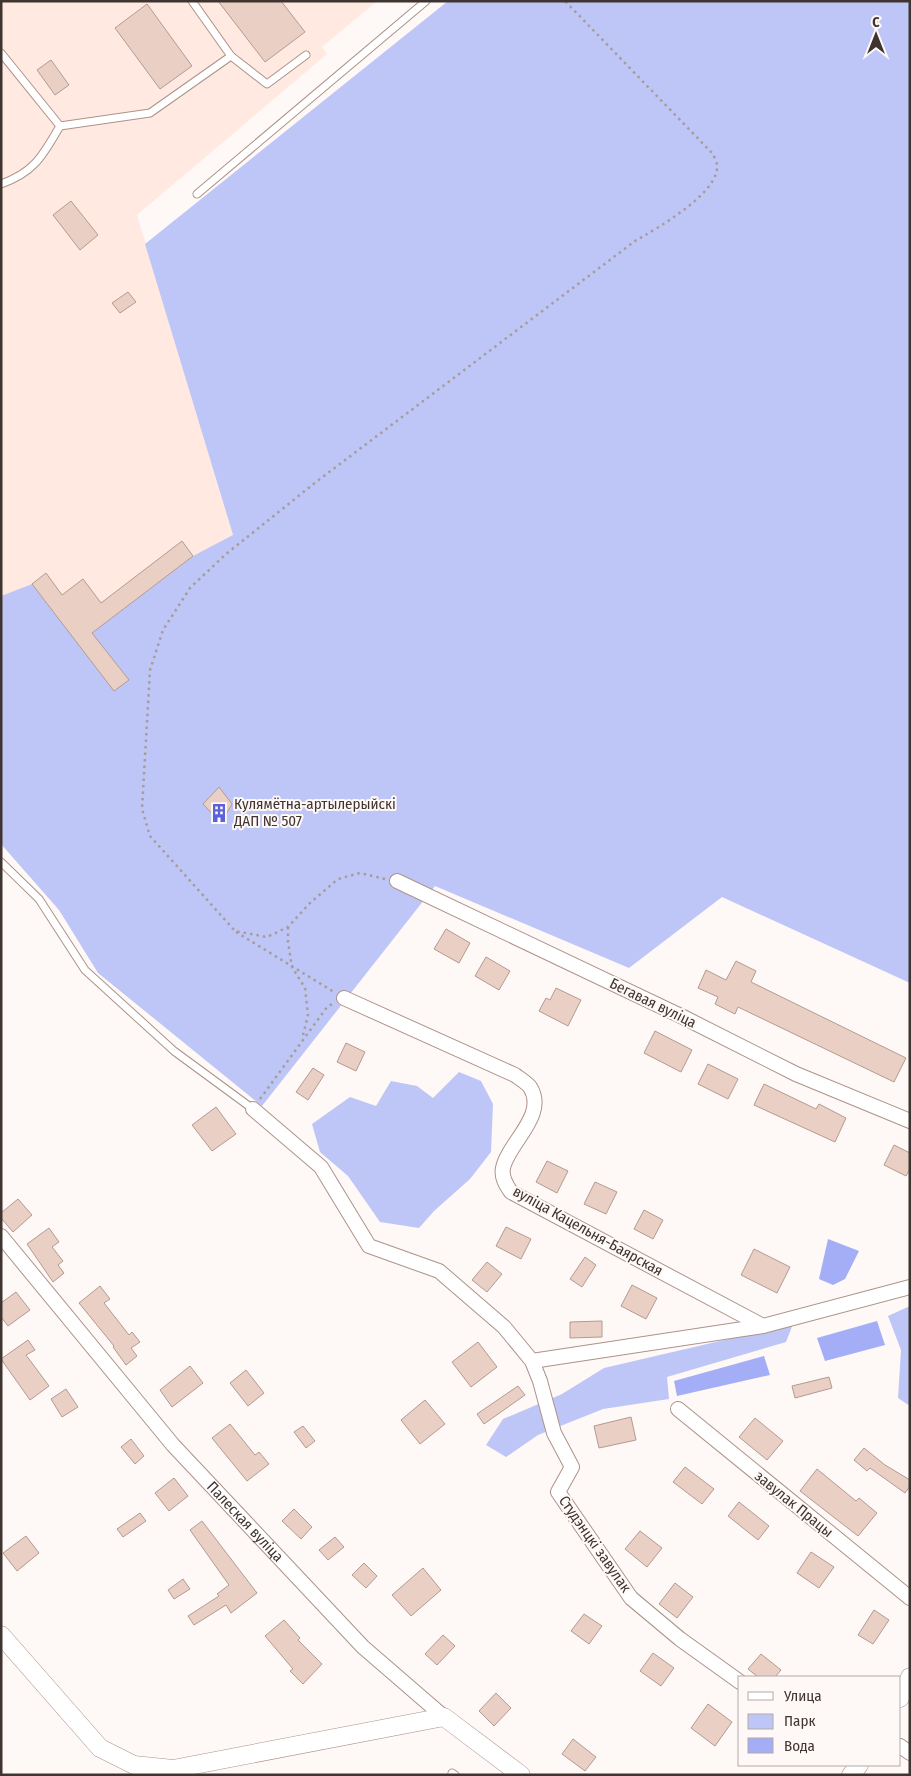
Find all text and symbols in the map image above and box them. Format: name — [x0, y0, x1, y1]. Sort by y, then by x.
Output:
north arrow — [851, 10, 901, 60]
text: С — [872, 14, 880, 31]
place label: Кулямётна-артылерыйскі ДАП № 507 — [233, 795, 396, 830]
building icon: Кулямётна-артылерыйскі ДАП № 507 — [208, 802, 230, 824]
street label: Бегавая вуліца — [607, 974, 699, 1032]
street label: вуліца Кацельня-Баярская — [510, 1182, 666, 1280]
street label: завулак Працы — [751, 1467, 837, 1541]
street label: Палеская вуліца — [203, 1478, 287, 1566]
street label: Студэнцкі завулак — [555, 1492, 635, 1596]
legend — [738, 1676, 901, 1766]
text: Улица — [783, 1687, 822, 1705]
text: Парк — [784, 1712, 815, 1730]
text: Вода — [784, 1737, 815, 1755]

